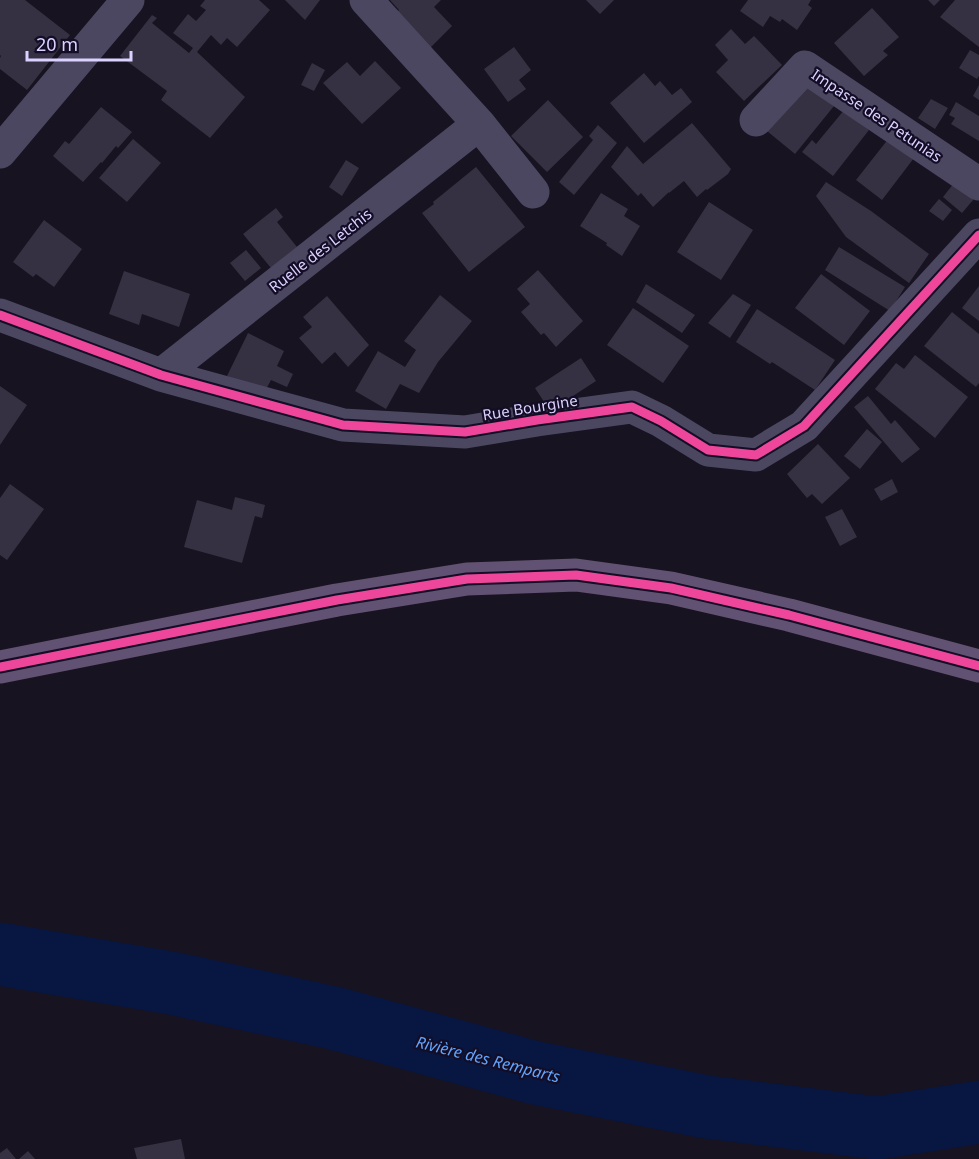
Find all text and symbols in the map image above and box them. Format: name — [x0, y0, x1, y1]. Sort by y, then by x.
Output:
scale bar — [27, 24, 130, 62]
text: 20 m — [36, 32, 78, 56]
street label: Impasse des Petunias — [808, 64, 946, 166]
street label: Ruelle des Letchis — [265, 204, 375, 296]
street label: Rue Bourgine — [481, 390, 579, 424]
water label: Rivière des Remparts — [414, 1030, 562, 1088]

